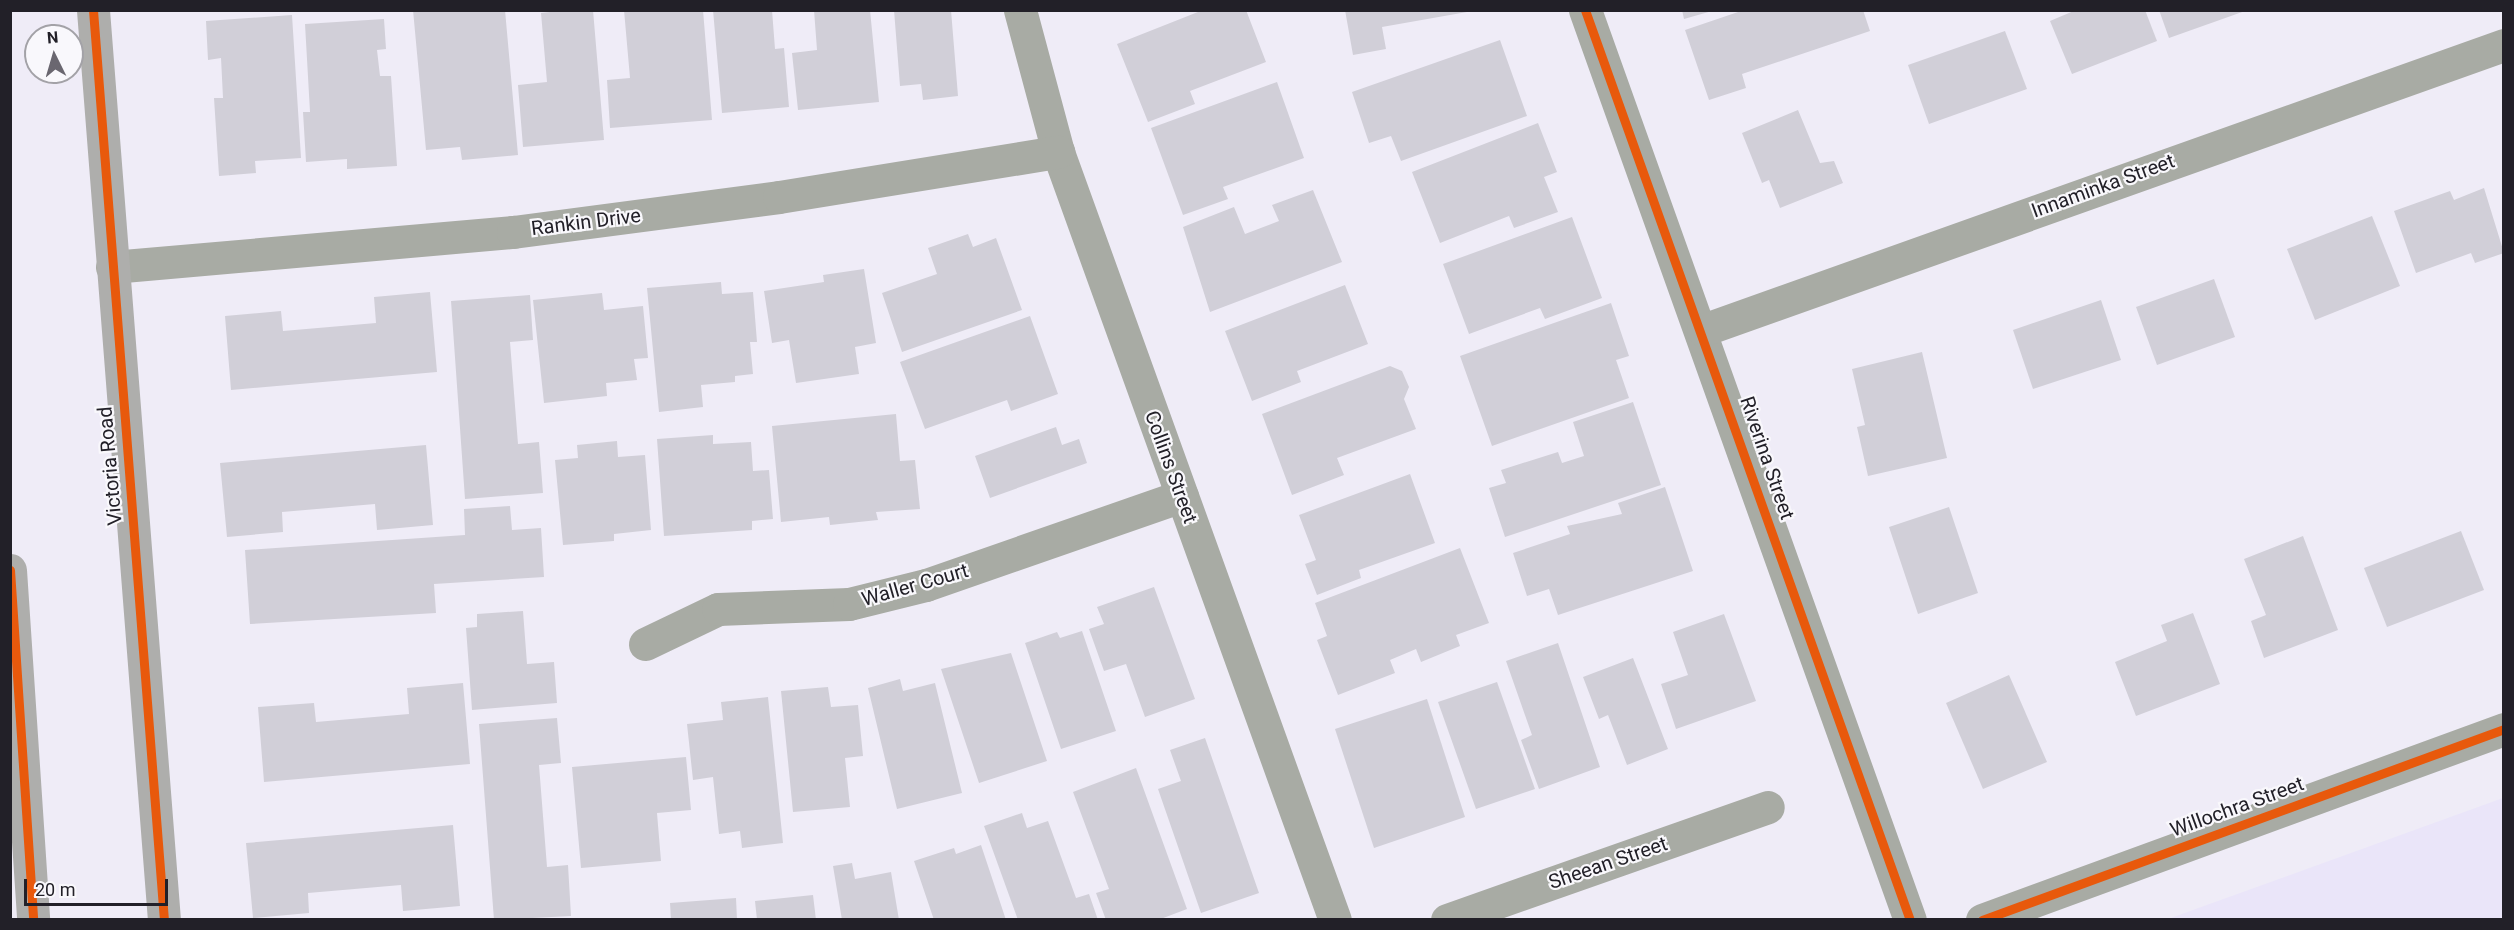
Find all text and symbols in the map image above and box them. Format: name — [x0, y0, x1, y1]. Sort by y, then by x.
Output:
north arrow — [24, 24, 84, 84]
text: N — [46, 28, 59, 48]
street label: Innaminka Street — [2028, 149, 2178, 223]
street label: Rankin Drive — [530, 203, 642, 241]
street label: Riverina Street — [1735, 393, 1799, 523]
street label: Victoria Road — [93, 406, 127, 526]
street label: Collins Street — [1140, 407, 1202, 527]
street label: Waller Court — [859, 558, 971, 612]
street label: Willochra Street — [2167, 772, 2307, 842]
street label: Sheean Street — [1546, 832, 1670, 894]
scale bar — [27, 867, 171, 905]
text: 20 m — [35, 879, 75, 900]

